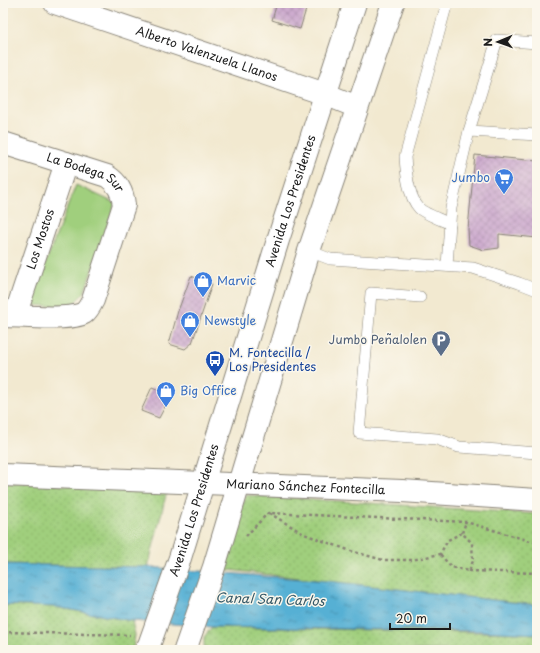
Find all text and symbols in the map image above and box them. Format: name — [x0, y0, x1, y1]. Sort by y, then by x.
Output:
street label: Alberto Valenzuela Llanos — [134, 21, 281, 86]
north arrow — [478, 22, 518, 62]
text: N — [479, 37, 496, 47]
street label: Avenida Los Presidentes — [260, 132, 320, 269]
street label: La Bodega Sur — [45, 147, 130, 195]
supermarket icon: Jumbo — [493, 167, 515, 195]
place label: Jumbo — [452, 168, 490, 186]
street label: Los Mostos — [21, 206, 58, 271]
shop icon: Marvic — [192, 270, 214, 298]
place label: Marvic — [217, 271, 256, 289]
shop icon: Newstyle — [179, 310, 201, 338]
place label: Newstyle — [204, 311, 257, 329]
parking icon: Jumbo Peñalolen — [430, 329, 452, 357]
place label: Jumbo Peñalolen — [329, 330, 427, 348]
place label: M. Fontecilla / Los Presidentes — [229, 343, 317, 375]
bus stop icon: M. Fontecilla / Los Presidentes — [204, 349, 226, 377]
shop icon: Big Office — [155, 380, 177, 408]
place label: Big Office — [180, 381, 237, 399]
street label: Avenida Los Presidentes — [164, 441, 223, 579]
street label: Mariano Sánchez Fontecilla — [226, 474, 386, 498]
water label: Canal San Carlos — [215, 587, 326, 610]
scale bar — [390, 605, 450, 631]
text: 20 m — [396, 609, 427, 627]

